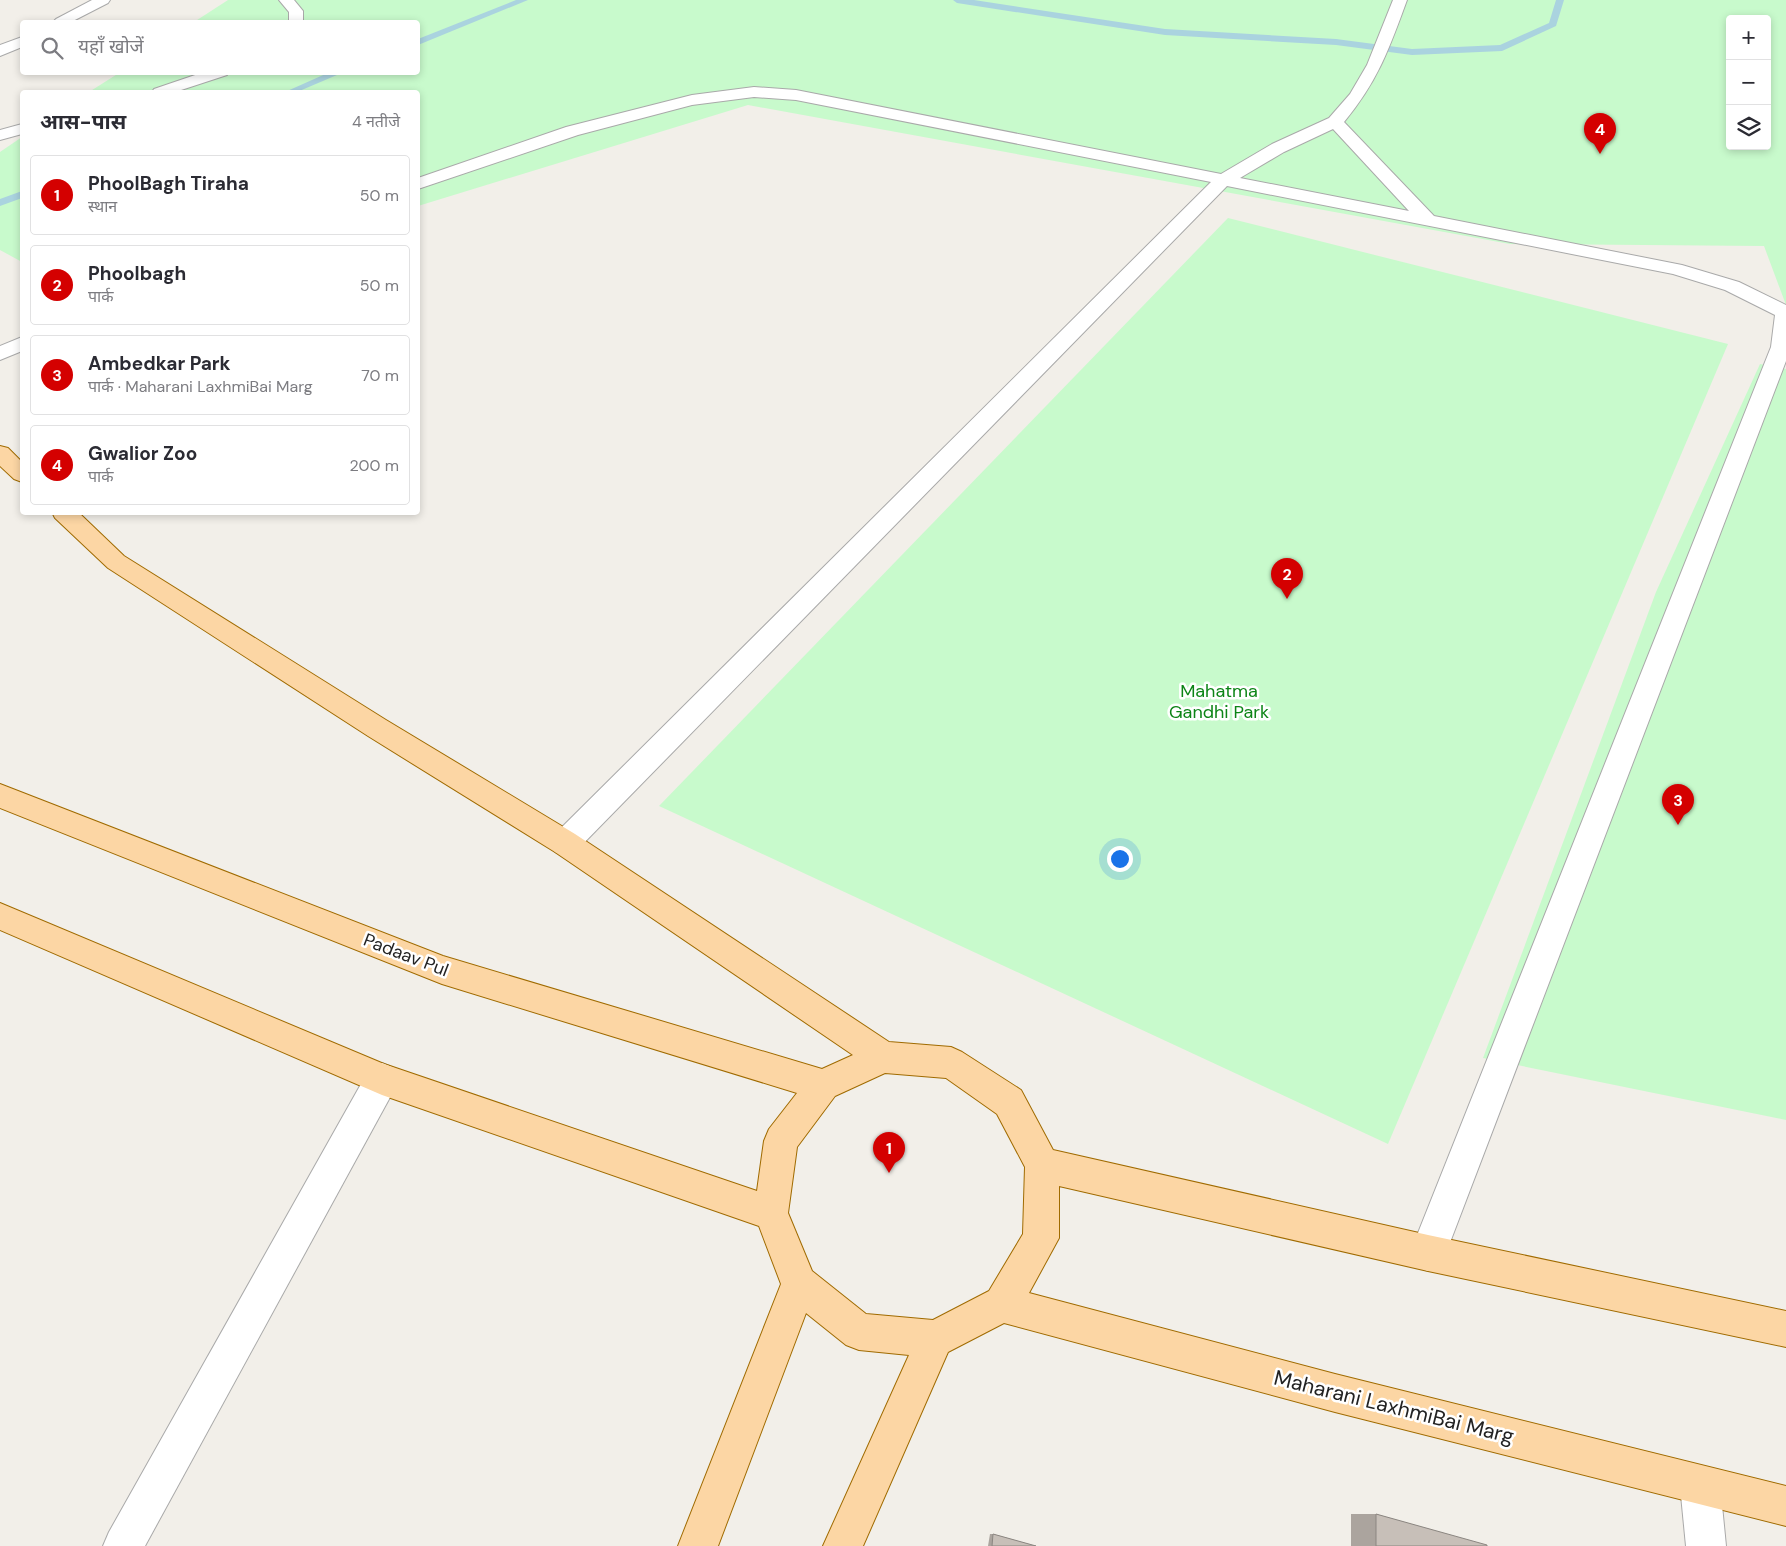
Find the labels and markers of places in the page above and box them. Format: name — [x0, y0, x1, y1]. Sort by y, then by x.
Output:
pin: 4 — [1584, 113, 1616, 154]
pin: 2 — [1271, 558, 1303, 599]
pin: 3 — [1662, 784, 1694, 825]
pin: 1 — [873, 1132, 905, 1173]

